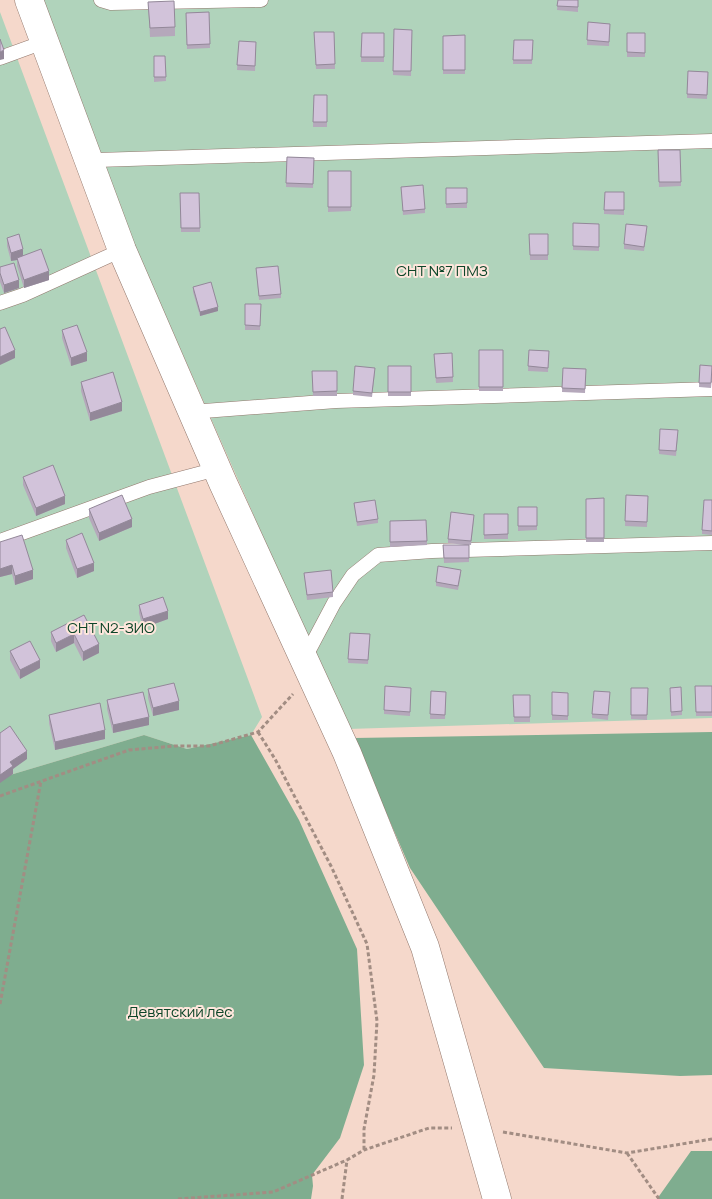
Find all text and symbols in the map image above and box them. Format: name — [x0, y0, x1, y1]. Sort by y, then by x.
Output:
park label: СНТ №7 ПМЗ — [396, 260, 488, 281]
park label: СНТ N2-ЗИО — [67, 617, 155, 638]
park label: Девятский лес — [127, 1001, 233, 1022]

